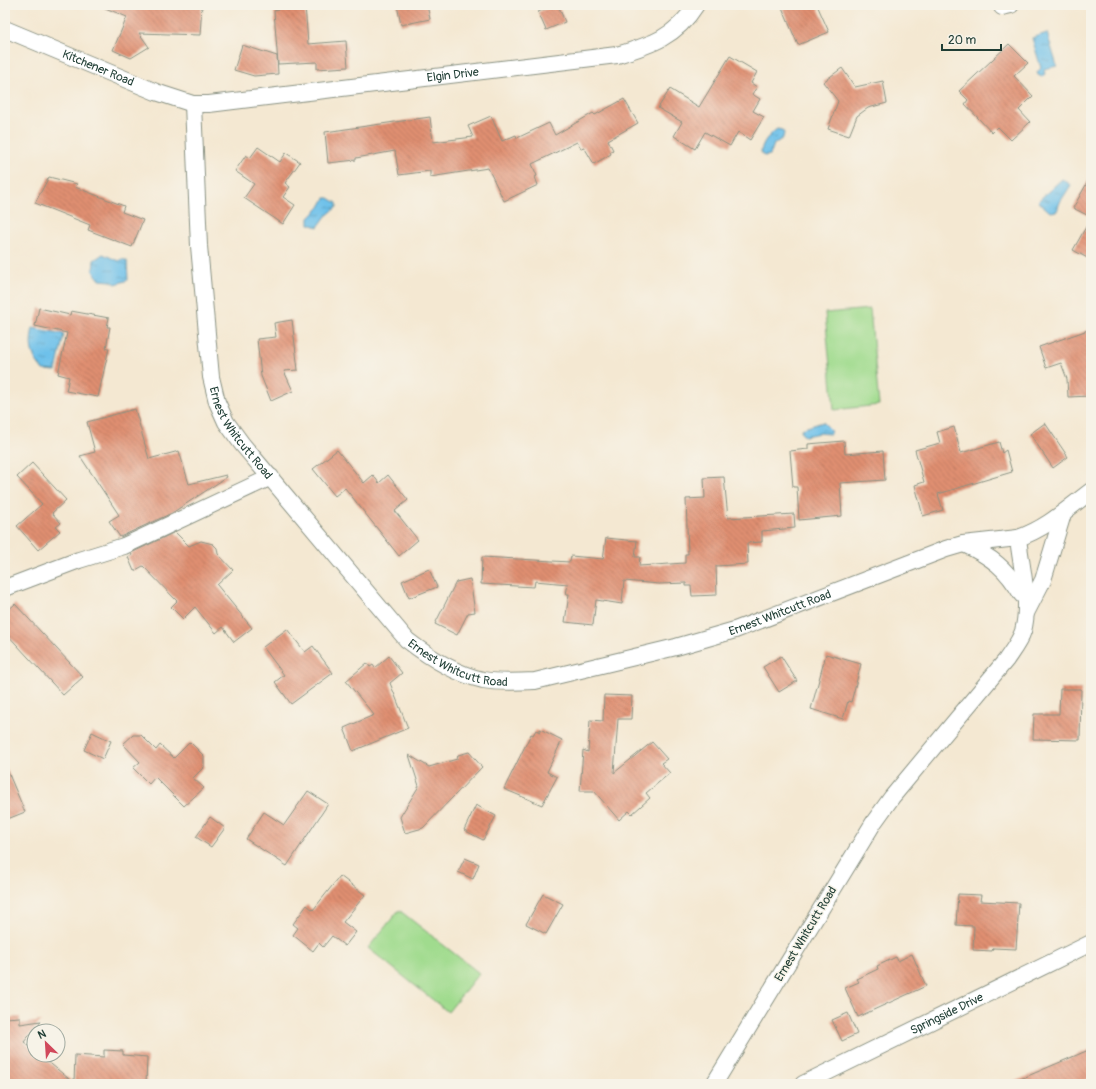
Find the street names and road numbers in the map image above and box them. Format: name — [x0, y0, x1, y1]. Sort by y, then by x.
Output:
street label: Kitchener Road — [60, 46, 136, 90]
street label: Elgin Drive — [426, 64, 480, 85]
street label: Ernest Whitcutt Road — [206, 385, 276, 482]
street label: Ernest Whitcutt Road — [727, 586, 833, 639]
street label: Ernest Whitcutt Road — [405, 636, 508, 690]
street label: Ernest Whitcutt Road — [772, 884, 840, 984]
street label: Springside Drive — [908, 989, 986, 1038]

